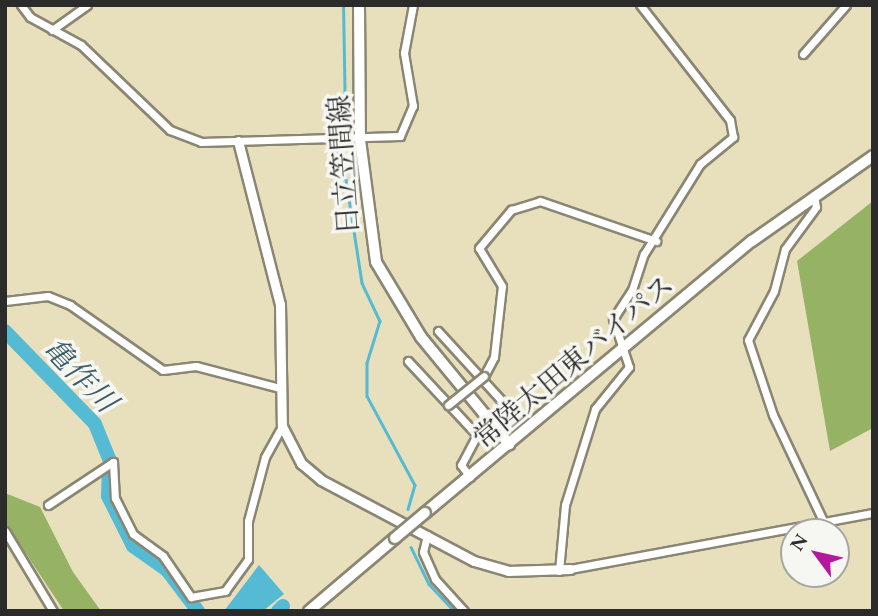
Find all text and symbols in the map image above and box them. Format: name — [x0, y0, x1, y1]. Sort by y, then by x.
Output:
street label: 日立笠間線 — [321, 94, 365, 236]
street label: 常陸太田東バイパス — [466, 267, 680, 455]
water label: 亀作川 — [36, 330, 124, 420]
north arrow — [780, 518, 850, 588]
text: N — [784, 529, 813, 556]

